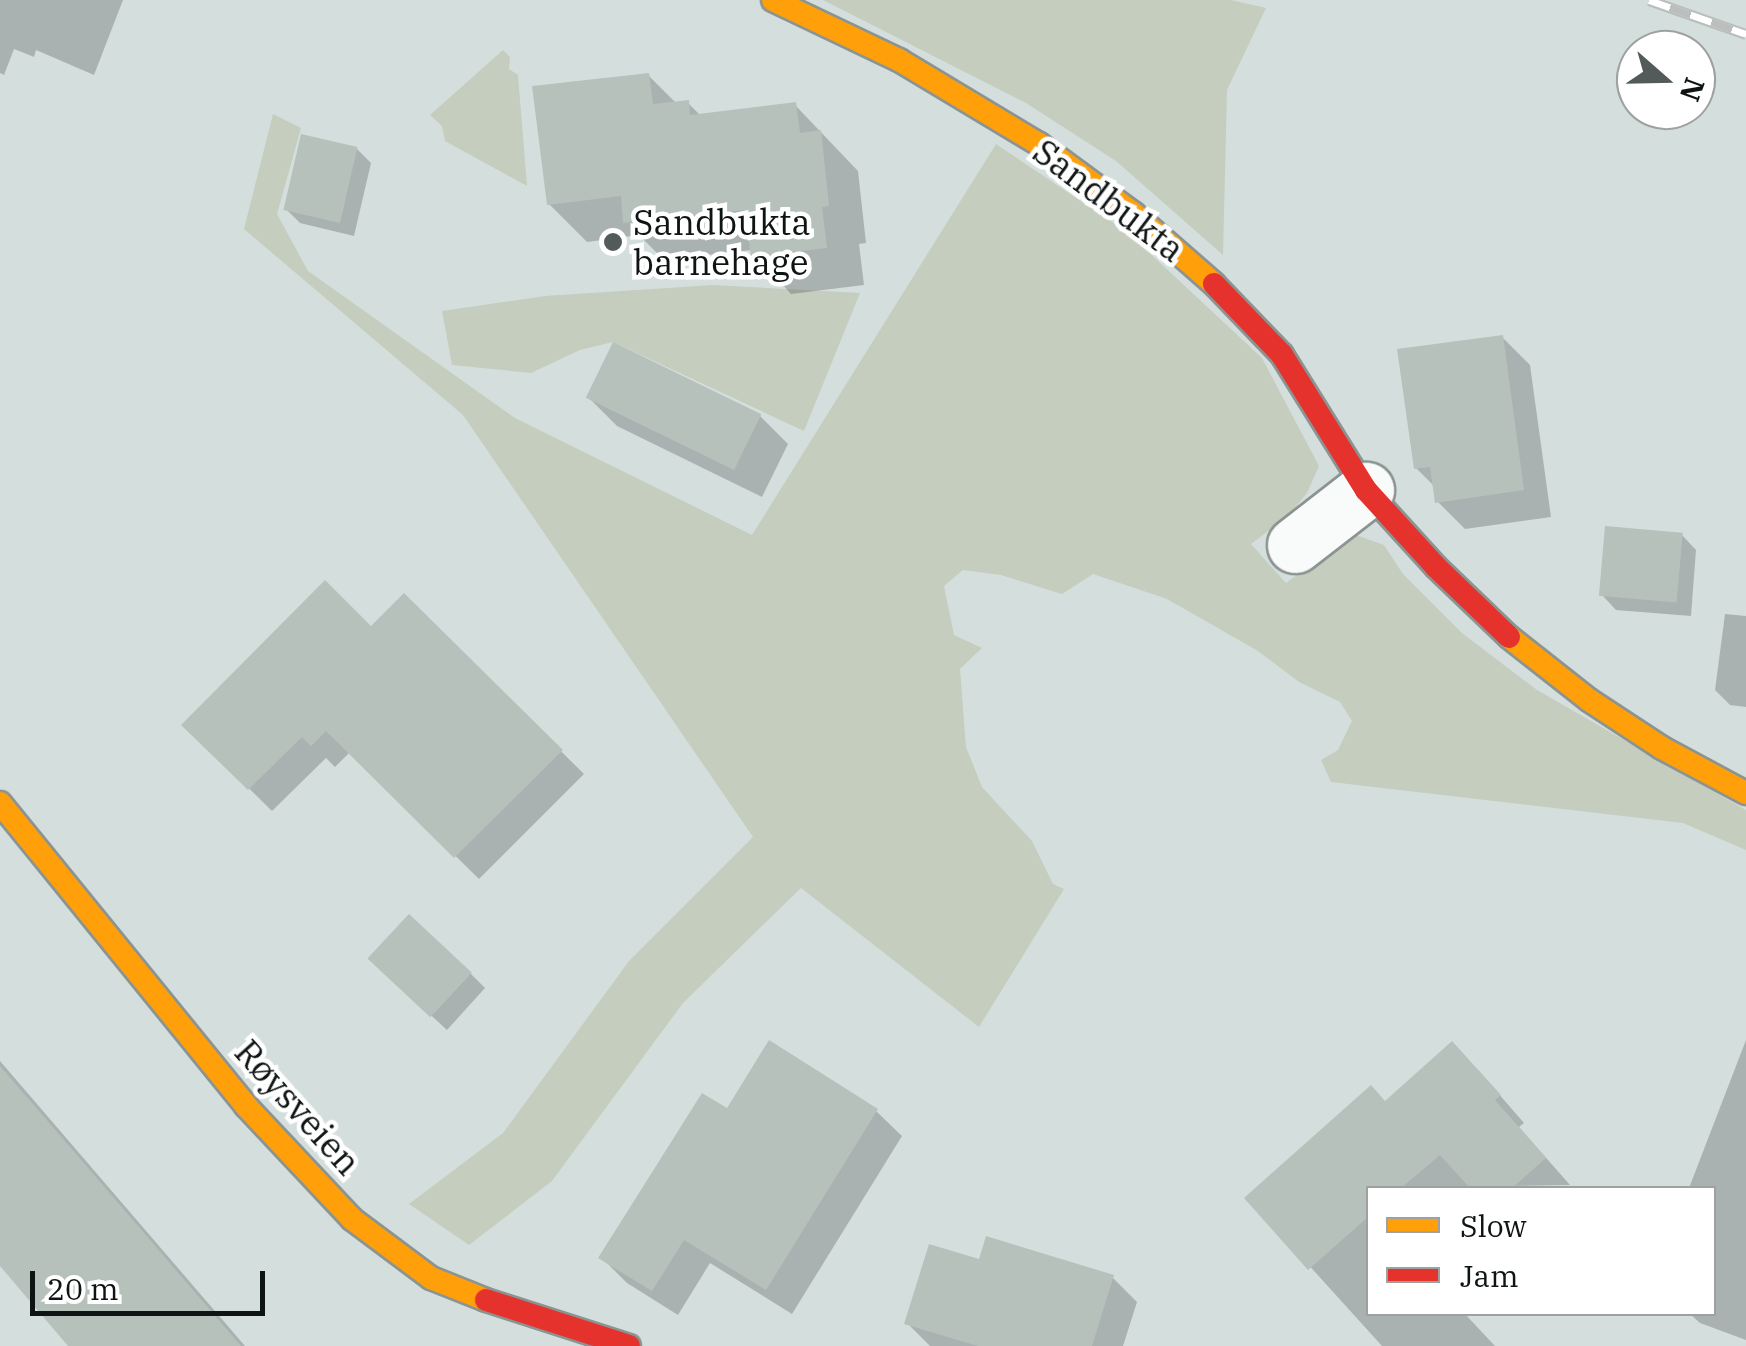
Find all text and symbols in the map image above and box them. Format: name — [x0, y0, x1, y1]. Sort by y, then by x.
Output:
north arrow — [1616, 30, 1716, 130]
text: N — [1672, 73, 1714, 106]
street label: Sandbukta — [1025, 130, 1193, 270]
place label: Sandbukta barnehage — [633, 201, 810, 283]
marker: Sandbukta barnehage — [602, 231, 624, 253]
street label: Røysveien — [227, 1031, 369, 1183]
legend — [1366, 1186, 1716, 1316]
text: Slow — [1460, 1206, 1527, 1245]
scale bar — [35, 1251, 270, 1313]
text: Jam — [1460, 1256, 1519, 1295]
text: 20 m — [47, 1269, 119, 1308]

